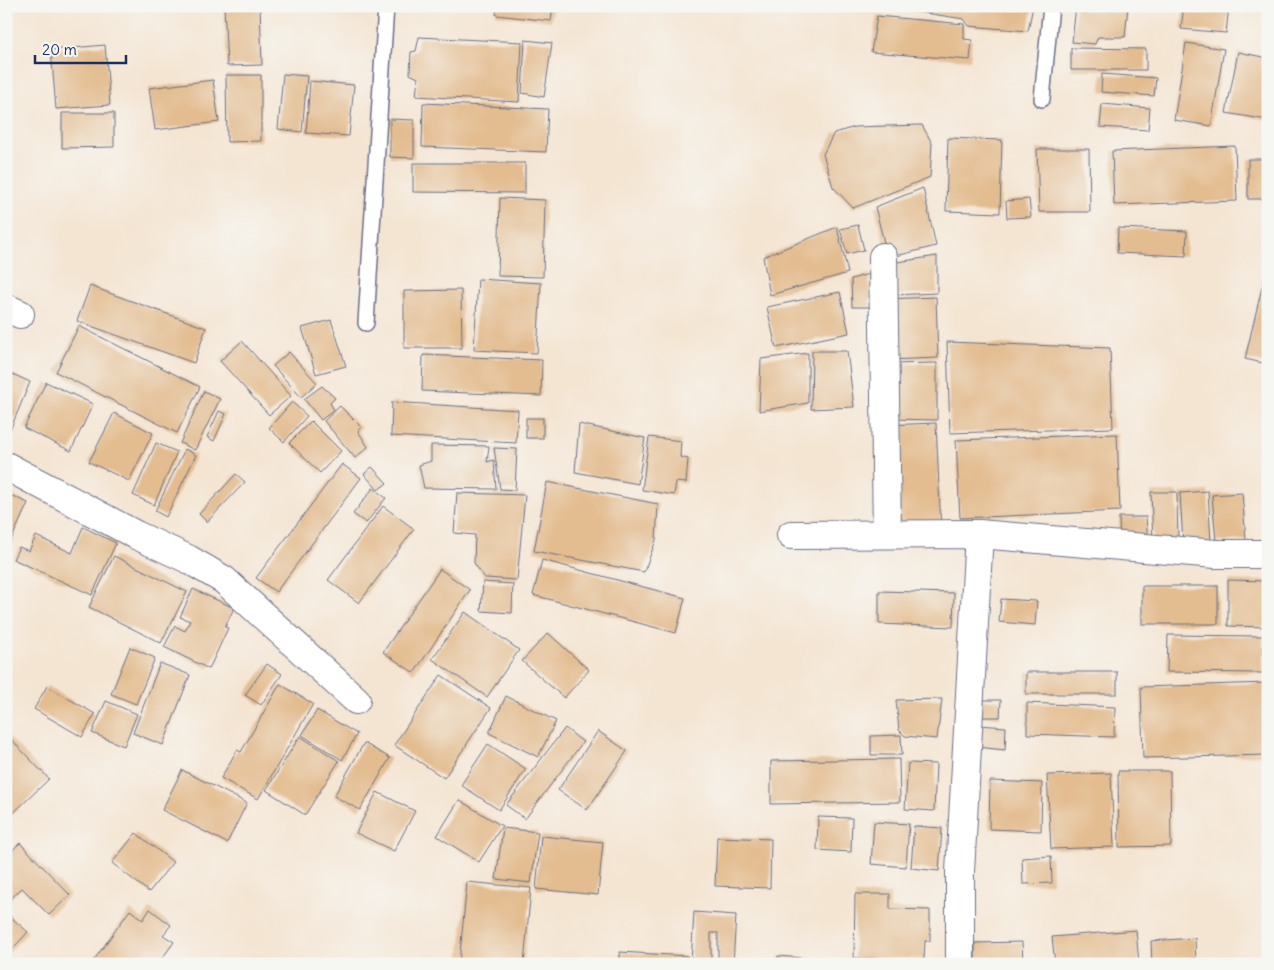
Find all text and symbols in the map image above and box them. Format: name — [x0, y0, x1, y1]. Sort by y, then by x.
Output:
scale bar — [35, 32, 126, 64]
text: 20 m — [42, 40, 77, 59]

